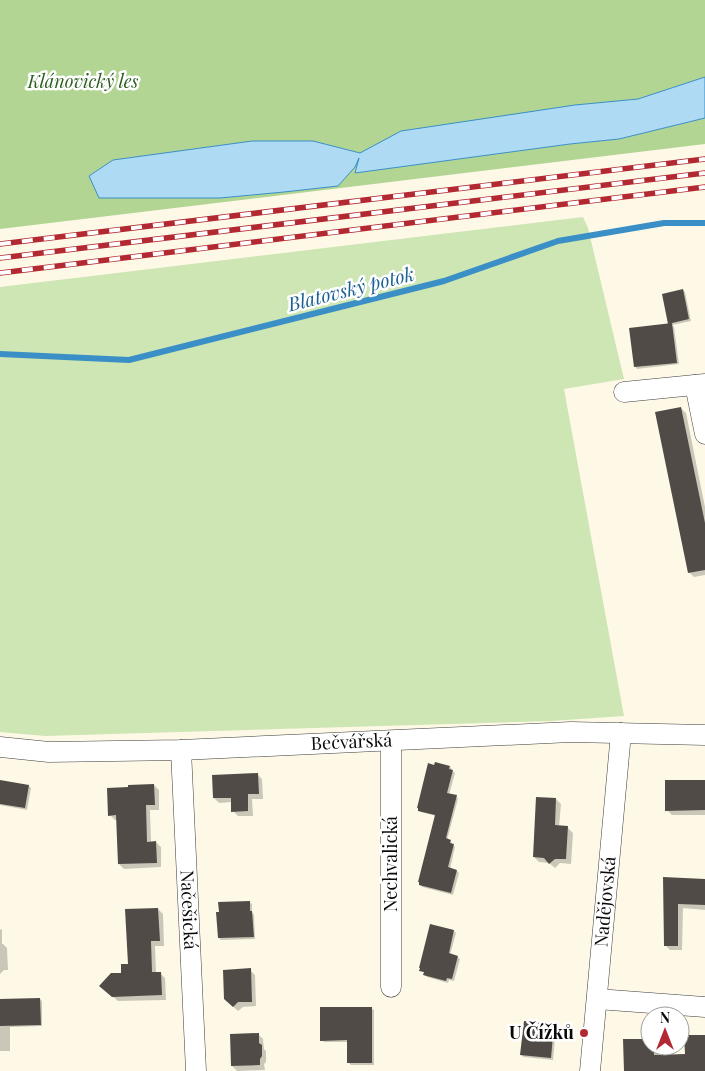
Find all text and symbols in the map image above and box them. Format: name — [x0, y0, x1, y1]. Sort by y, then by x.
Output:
park label: Klánovický les — [27, 69, 138, 93]
water label: Blatovský potok — [284, 260, 417, 317]
street label: Bečvářská — [310, 727, 393, 755]
street label: Nechvalická — [378, 816, 402, 912]
street label: Nadějovská — [588, 855, 621, 948]
street label: Načešická — [176, 869, 203, 950]
north arrow — [640, 1006, 690, 1056]
text: N — [660, 1008, 670, 1027]
place label: U Čížků — [509, 1020, 574, 1044]
marker: U Čížků — [578, 1027, 590, 1039]

